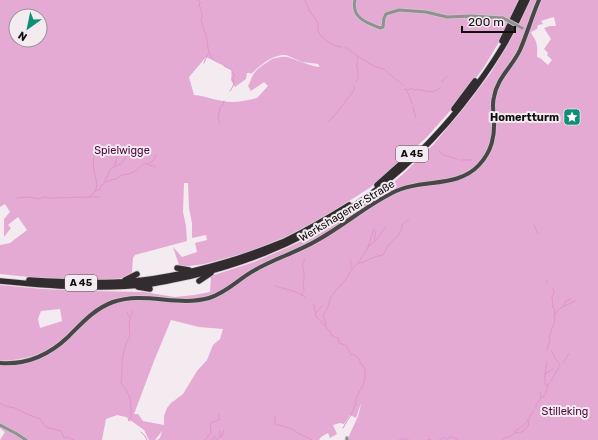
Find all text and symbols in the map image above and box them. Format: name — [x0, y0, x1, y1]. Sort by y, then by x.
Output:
north arrow — [8, 8, 48, 48]
scale bar — [462, 8, 515, 34]
text: 200 m — [468, 15, 504, 29]
text: N — [16, 28, 30, 44]
place icon: Homertturm — [562, 107, 582, 127]
place label: Homertturm — [490, 111, 559, 124]
park label: Spielwigge — [94, 144, 150, 157]
road number: A 45 — [396, 146, 428, 162]
street label: Werkshagener Straße — [297, 177, 397, 245]
road number: A 45 — [65, 275, 97, 291]
park label: Stilleking — [542, 405, 588, 418]

